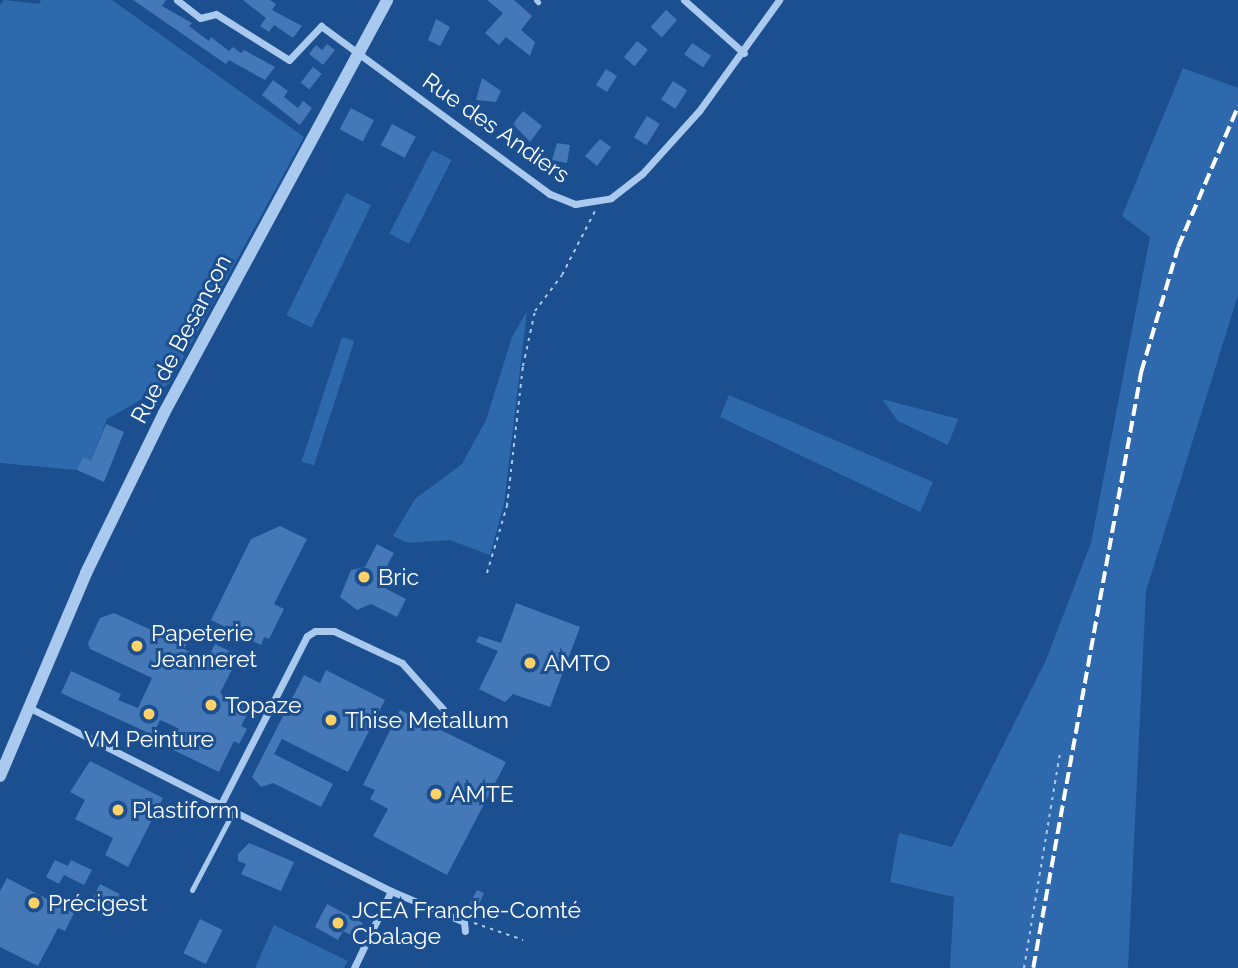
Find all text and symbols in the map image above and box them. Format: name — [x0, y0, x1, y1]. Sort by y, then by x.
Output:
street label: Rue des Andiers — [417, 67, 575, 189]
street label: Rue de Besançon — [125, 250, 237, 428]
place label: Bric — [378, 563, 419, 591]
marker: Bric — [356, 569, 372, 585]
place label: Papeterie Jeanneret — [151, 619, 257, 673]
marker: Papeterie Jeanneret — [129, 638, 145, 654]
place label: AMTO — [544, 649, 610, 677]
marker: AMTO — [522, 655, 538, 671]
place label: Topaze — [225, 691, 301, 719]
marker: Topaze — [203, 697, 219, 713]
marker: VM Peinture — [141, 706, 157, 722]
place label: Thise Metallum — [345, 706, 509, 734]
marker: Thise Metallum — [323, 712, 339, 728]
place label: VM Peinture — [84, 725, 214, 753]
place label: AMTE — [450, 780, 514, 808]
marker: AMTE — [428, 786, 444, 802]
place label: Plastiform — [132, 796, 239, 824]
marker: Plastiform — [110, 802, 126, 818]
place label: Précigest — [48, 889, 148, 917]
marker: Précigest — [26, 895, 42, 911]
place label: JCEA Franche-Comté Cbalage — [352, 896, 582, 950]
marker: JCEA Franche-Comté Cbalage — [330, 915, 346, 931]

